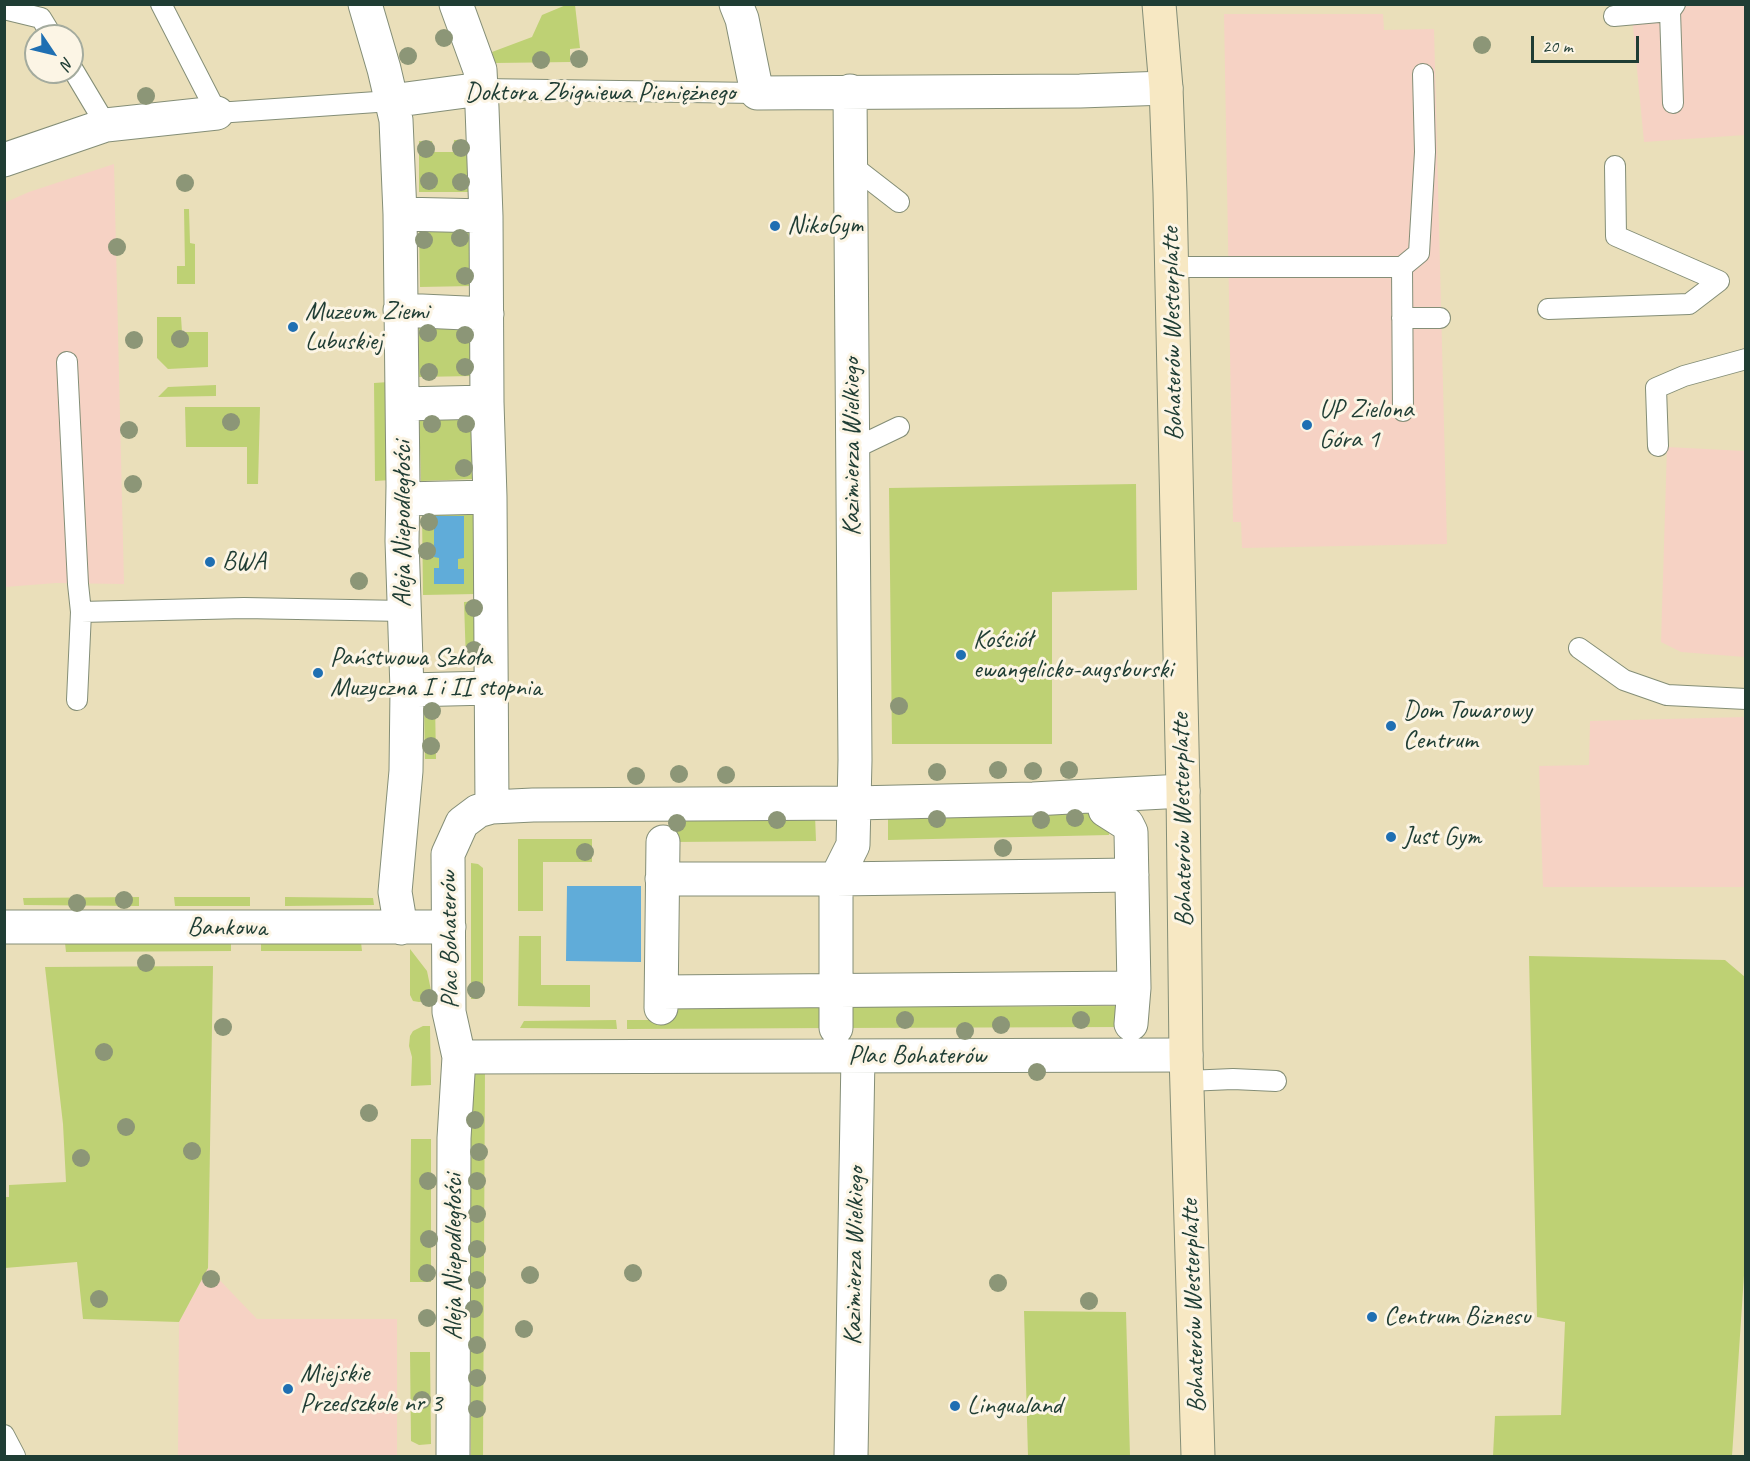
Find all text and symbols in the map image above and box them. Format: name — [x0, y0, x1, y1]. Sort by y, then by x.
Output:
north arrow — [24, 24, 84, 84]
scale bar — [1534, 24, 1642, 62]
text: 20 m — [1542, 35, 1573, 57]
text: N — [56, 53, 78, 73]
street label: Doktora Zbigniewa Pieniężnego — [465, 77, 735, 109]
place label: NikoGym — [787, 210, 863, 242]
marker: NikoGym — [768, 219, 782, 233]
street label: Bohaterów Westerplatte — [1156, 227, 1190, 441]
place label: Muzeum Ziemi Lubuskiej — [305, 296, 429, 358]
marker: Muzeum Ziemi Lubuskiej — [286, 320, 300, 334]
street label: Kazimierza Wielkiego — [836, 358, 868, 536]
place label: UP Zielona Góra 1 — [1319, 394, 1413, 455]
marker: UP Zielona Góra 1 — [1300, 418, 1314, 432]
street label: Aleja Niepodległości — [387, 441, 419, 607]
place label: BWA — [222, 546, 266, 578]
marker: BWA — [203, 555, 217, 569]
place label: Kościół ewangelicko-augsburski — [973, 624, 1173, 686]
place label: Państwowa Szkoła Muzyczna I i II stopnia — [330, 642, 541, 704]
marker: Kościół ewangelicko-augsburski — [954, 648, 968, 662]
marker: Państwowa Szkoła Muzyczna I i II stopnia — [311, 666, 325, 680]
place label: Dom Towarowy Centrum — [1403, 695, 1532, 756]
street label: Bohaterów Westerplatte — [1166, 713, 1200, 927]
marker: Dom Towarowy Centrum — [1384, 719, 1398, 733]
place label: Just Gym — [1403, 821, 1481, 853]
marker: Just Gym — [1384, 830, 1398, 844]
street label: Plac Bohaterów — [433, 871, 467, 1009]
street label: Bankowa — [187, 912, 267, 944]
street label: Plac Bohaterów — [848, 1040, 986, 1072]
street label: Kazimierza Wielkiego — [838, 1167, 872, 1345]
street label: Aleja Niepodległości — [438, 1174, 470, 1340]
street label: Bohaterów Westerplatte — [1175, 1199, 1213, 1413]
place label: Centrum Biznesu — [1384, 1301, 1530, 1333]
marker: Centrum Biznesu — [1365, 1310, 1379, 1324]
place label: Miejskie Przedszkole nr 3 — [300, 1358, 442, 1420]
marker: Miejskie Przedszkole nr 3 — [281, 1382, 295, 1396]
place label: Lingualand — [967, 1390, 1062, 1422]
marker: Lingualand — [948, 1399, 962, 1413]

